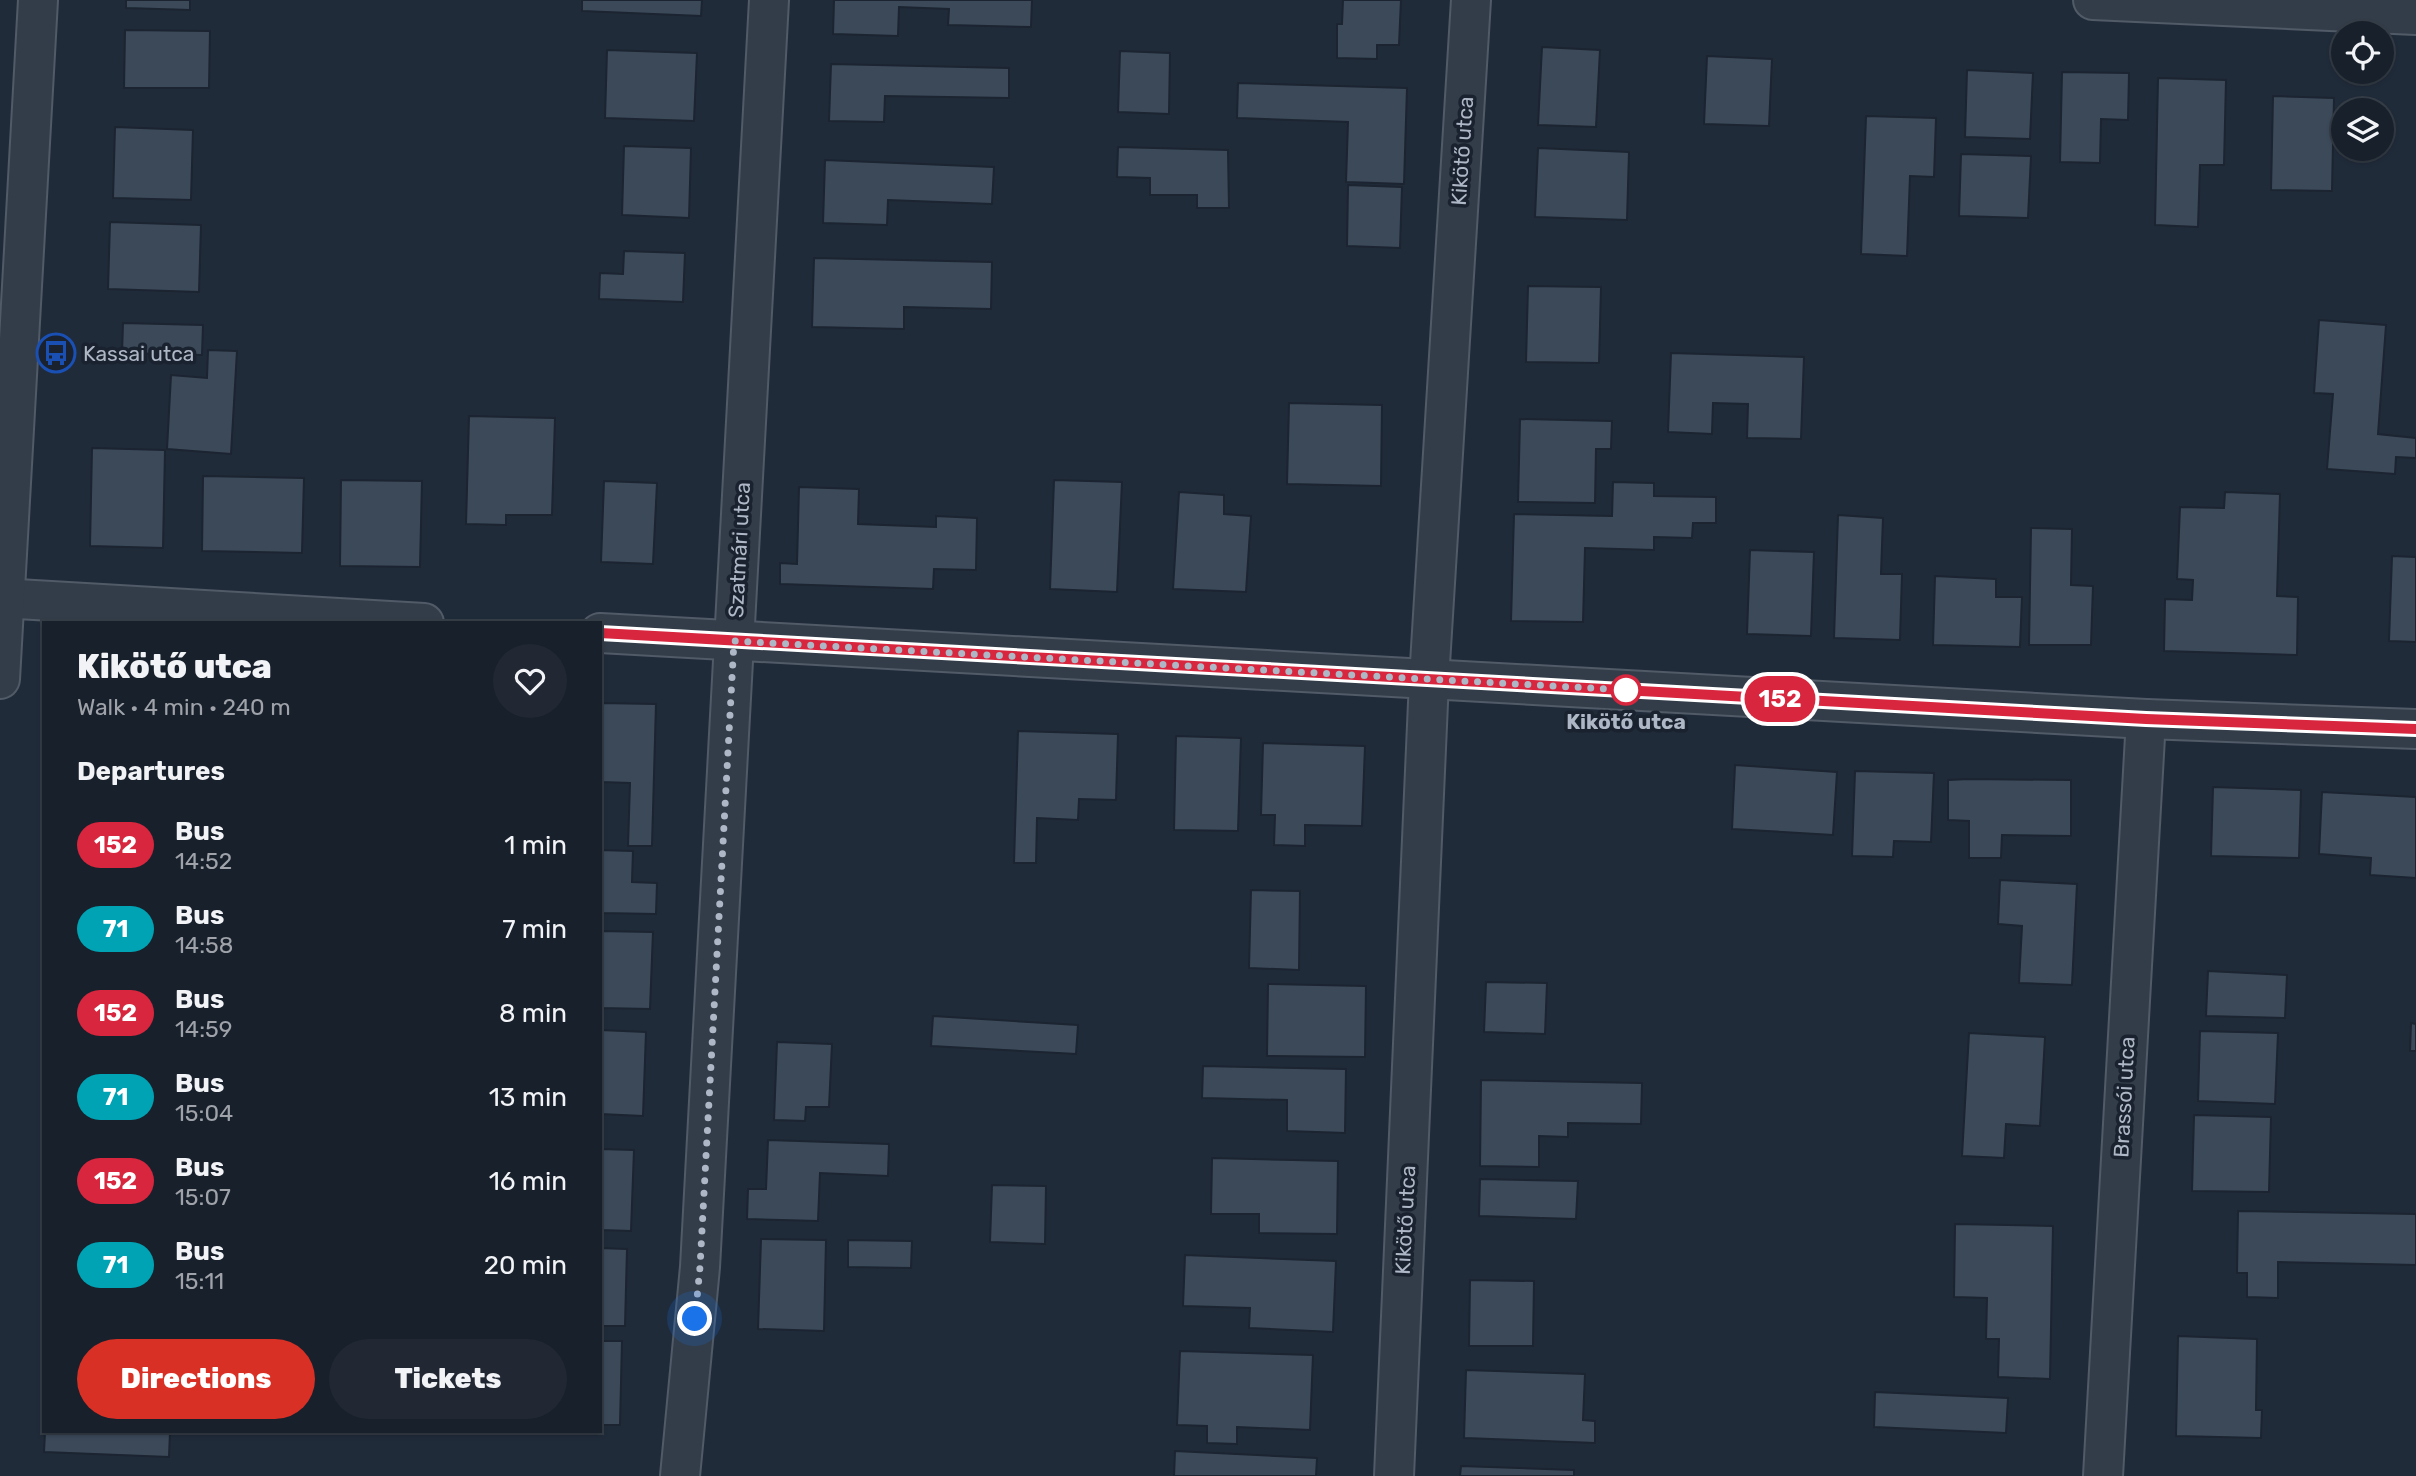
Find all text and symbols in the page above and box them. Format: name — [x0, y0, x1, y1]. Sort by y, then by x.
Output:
map controls — [2331, 21, 2394, 161]
button: locate — [2331, 21, 2394, 84]
street label: Kikötő utca — [1446, 96, 1478, 206]
button: layers — [2331, 98, 2394, 161]
bus stop icon: Kassai utca — [35, 332, 77, 374]
place label: Kassai utca — [83, 341, 194, 366]
street label: Szatmári utca — [723, 481, 755, 619]
button: heart — [493, 644, 567, 718]
text: Kikötő utca — [77, 647, 272, 686]
marker: Kikötő utca — [1611, 675, 1641, 705]
line badge: 152 — [1740, 676, 1820, 722]
text: 152 — [1758, 685, 1802, 713]
text: Walk · 4 min · 240 m — [77, 693, 291, 721]
place label: Kikötő utca — [1566, 709, 1686, 734]
text: Departures — [77, 756, 225, 787]
text: Bus — [175, 816, 224, 847]
text: 1 min — [504, 830, 567, 861]
text: 152 — [94, 831, 137, 859]
text: 14:52 — [175, 847, 232, 875]
text: Bus — [175, 900, 224, 931]
text: 7 min — [502, 914, 567, 945]
text: 71 — [103, 915, 128, 943]
text: 14:58 — [175, 931, 233, 959]
text: Bus — [175, 984, 224, 1015]
text: 8 min — [499, 998, 567, 1029]
text: 152 — [94, 999, 137, 1027]
text: 14:59 — [175, 1015, 232, 1043]
street label: Brassói utca — [2108, 1036, 2140, 1158]
text: Bus — [175, 1068, 224, 1099]
text: 13 min — [489, 1082, 567, 1113]
text: 71 — [103, 1083, 128, 1111]
text: 15:04 — [175, 1099, 233, 1127]
text: Bus — [175, 1152, 224, 1183]
street label: Kikötő utca — [1390, 1165, 1420, 1275]
text: 16 min — [489, 1166, 567, 1197]
text: 152 — [94, 1167, 137, 1195]
text: 15:07 — [175, 1183, 231, 1211]
text: Bus — [175, 1236, 224, 1267]
text: 20 min — [484, 1250, 567, 1281]
text: 71 — [103, 1251, 128, 1279]
text: 15:11 — [175, 1267, 224, 1295]
your location — [677, 1301, 712, 1336]
button: Directions — [77, 1339, 315, 1419]
button: Tickets — [329, 1339, 567, 1419]

